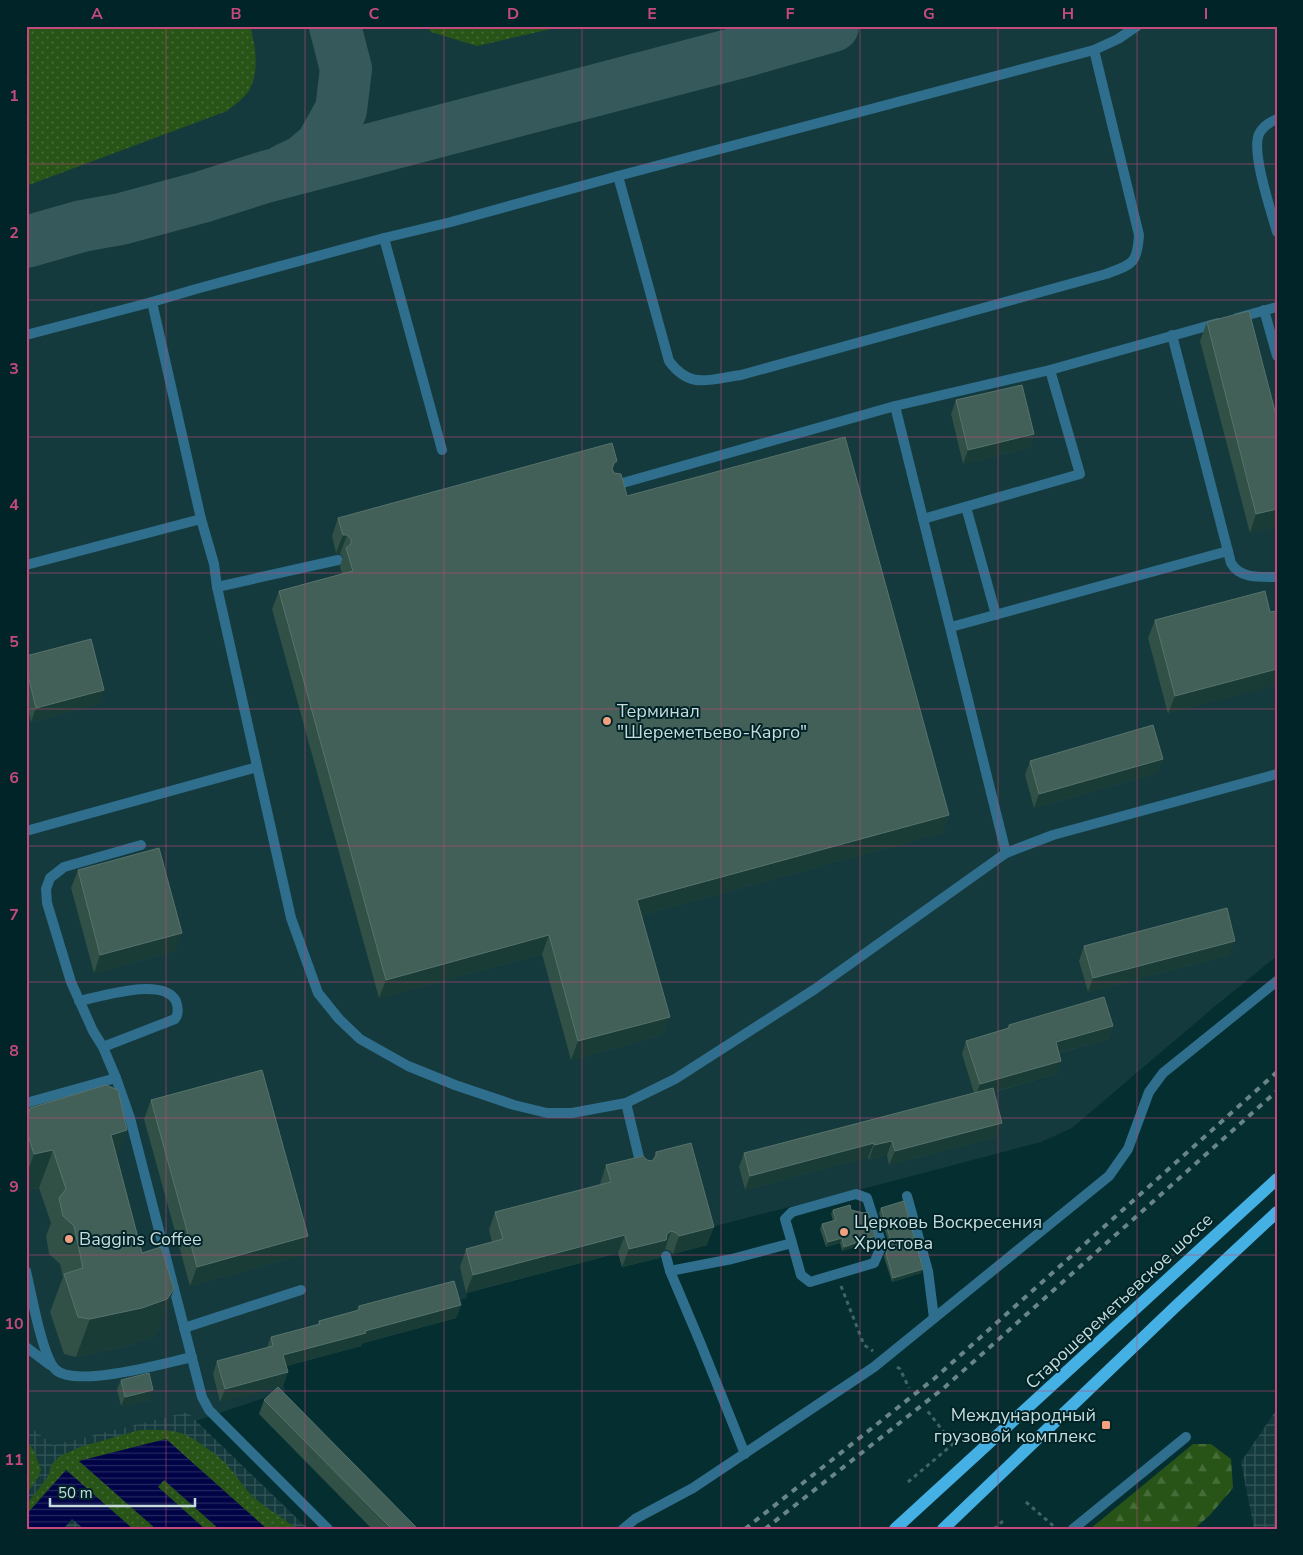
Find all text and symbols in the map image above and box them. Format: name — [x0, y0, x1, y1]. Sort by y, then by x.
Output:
text: A — [91, 3, 103, 25]
text: B — [230, 3, 242, 25]
text: C — [369, 3, 380, 25]
text: D — [507, 3, 519, 25]
text: E — [647, 3, 657, 25]
text: F — [786, 3, 795, 25]
text: G — [923, 3, 935, 25]
text: H — [1062, 3, 1074, 25]
text: I — [1204, 3, 1208, 25]
text: 1 — [9, 85, 19, 107]
text: 2 — [9, 222, 19, 244]
text: 3 — [9, 358, 19, 380]
text: 4 — [9, 494, 19, 516]
text: 5 — [9, 631, 19, 653]
place label: Терминал "Шереметьево-Карго" — [617, 699, 807, 744]
marker: Терминал "Шереметьево-Карго" — [601, 715, 613, 727]
text: 6 — [9, 767, 19, 789]
text: 7 — [9, 904, 19, 926]
text: 8 — [9, 1040, 19, 1062]
text: 9 — [9, 1176, 19, 1198]
street label: Старошереметьевское шоссе — [1020, 1208, 1218, 1394]
place label: Церковь Воскресения Христова — [854, 1210, 1042, 1255]
marker: Церковь Воскресения Христова — [838, 1226, 850, 1238]
place label: Baggins Coffee — [79, 1227, 202, 1251]
marker: Baggins Coffee — [63, 1233, 75, 1245]
text: 10 — [4, 1313, 24, 1335]
place label: Международный грузовой комплекс — [934, 1403, 1096, 1448]
marker: Международный грузовой комплекс — [1100, 1419, 1112, 1431]
text: 11 — [4, 1449, 24, 1471]
scale bar — [50, 1475, 195, 1507]
text: 50 m — [58, 1483, 93, 1503]

